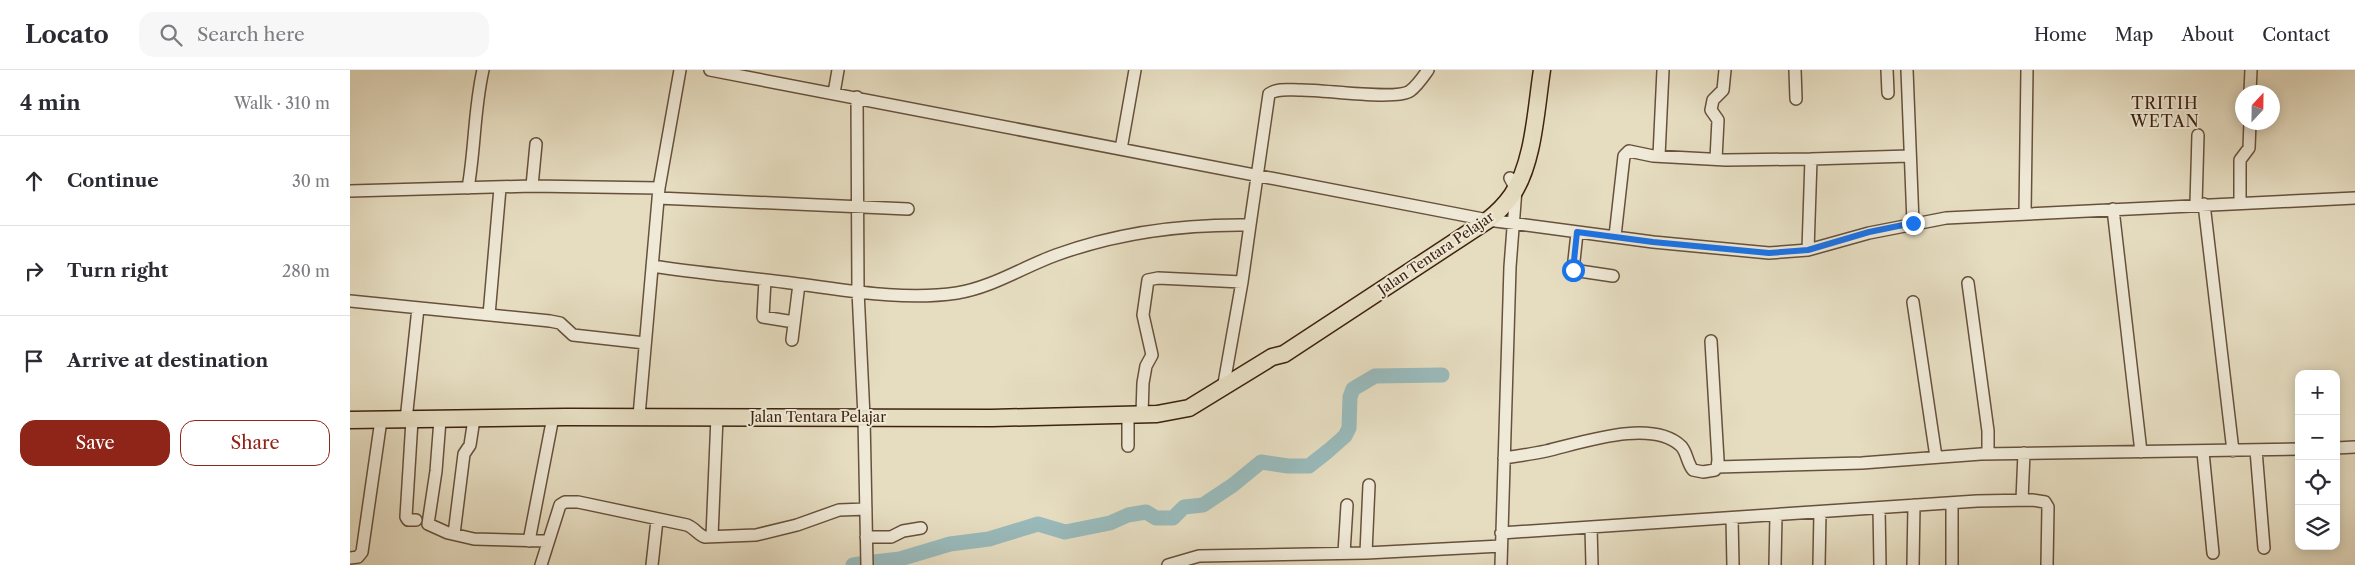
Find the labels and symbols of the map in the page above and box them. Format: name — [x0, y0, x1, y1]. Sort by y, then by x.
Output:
north arrow — [2235, 85, 2280, 130]
district label: TRITIH WETAN — [2129, 93, 2200, 131]
street label: Jalan Tentara Pelajar — [1373, 207, 1498, 300]
route end — [1902, 212, 1925, 235]
route start — [1562, 259, 1585, 282]
street label: Jalan Tentara Pelajar — [748, 408, 886, 426]

